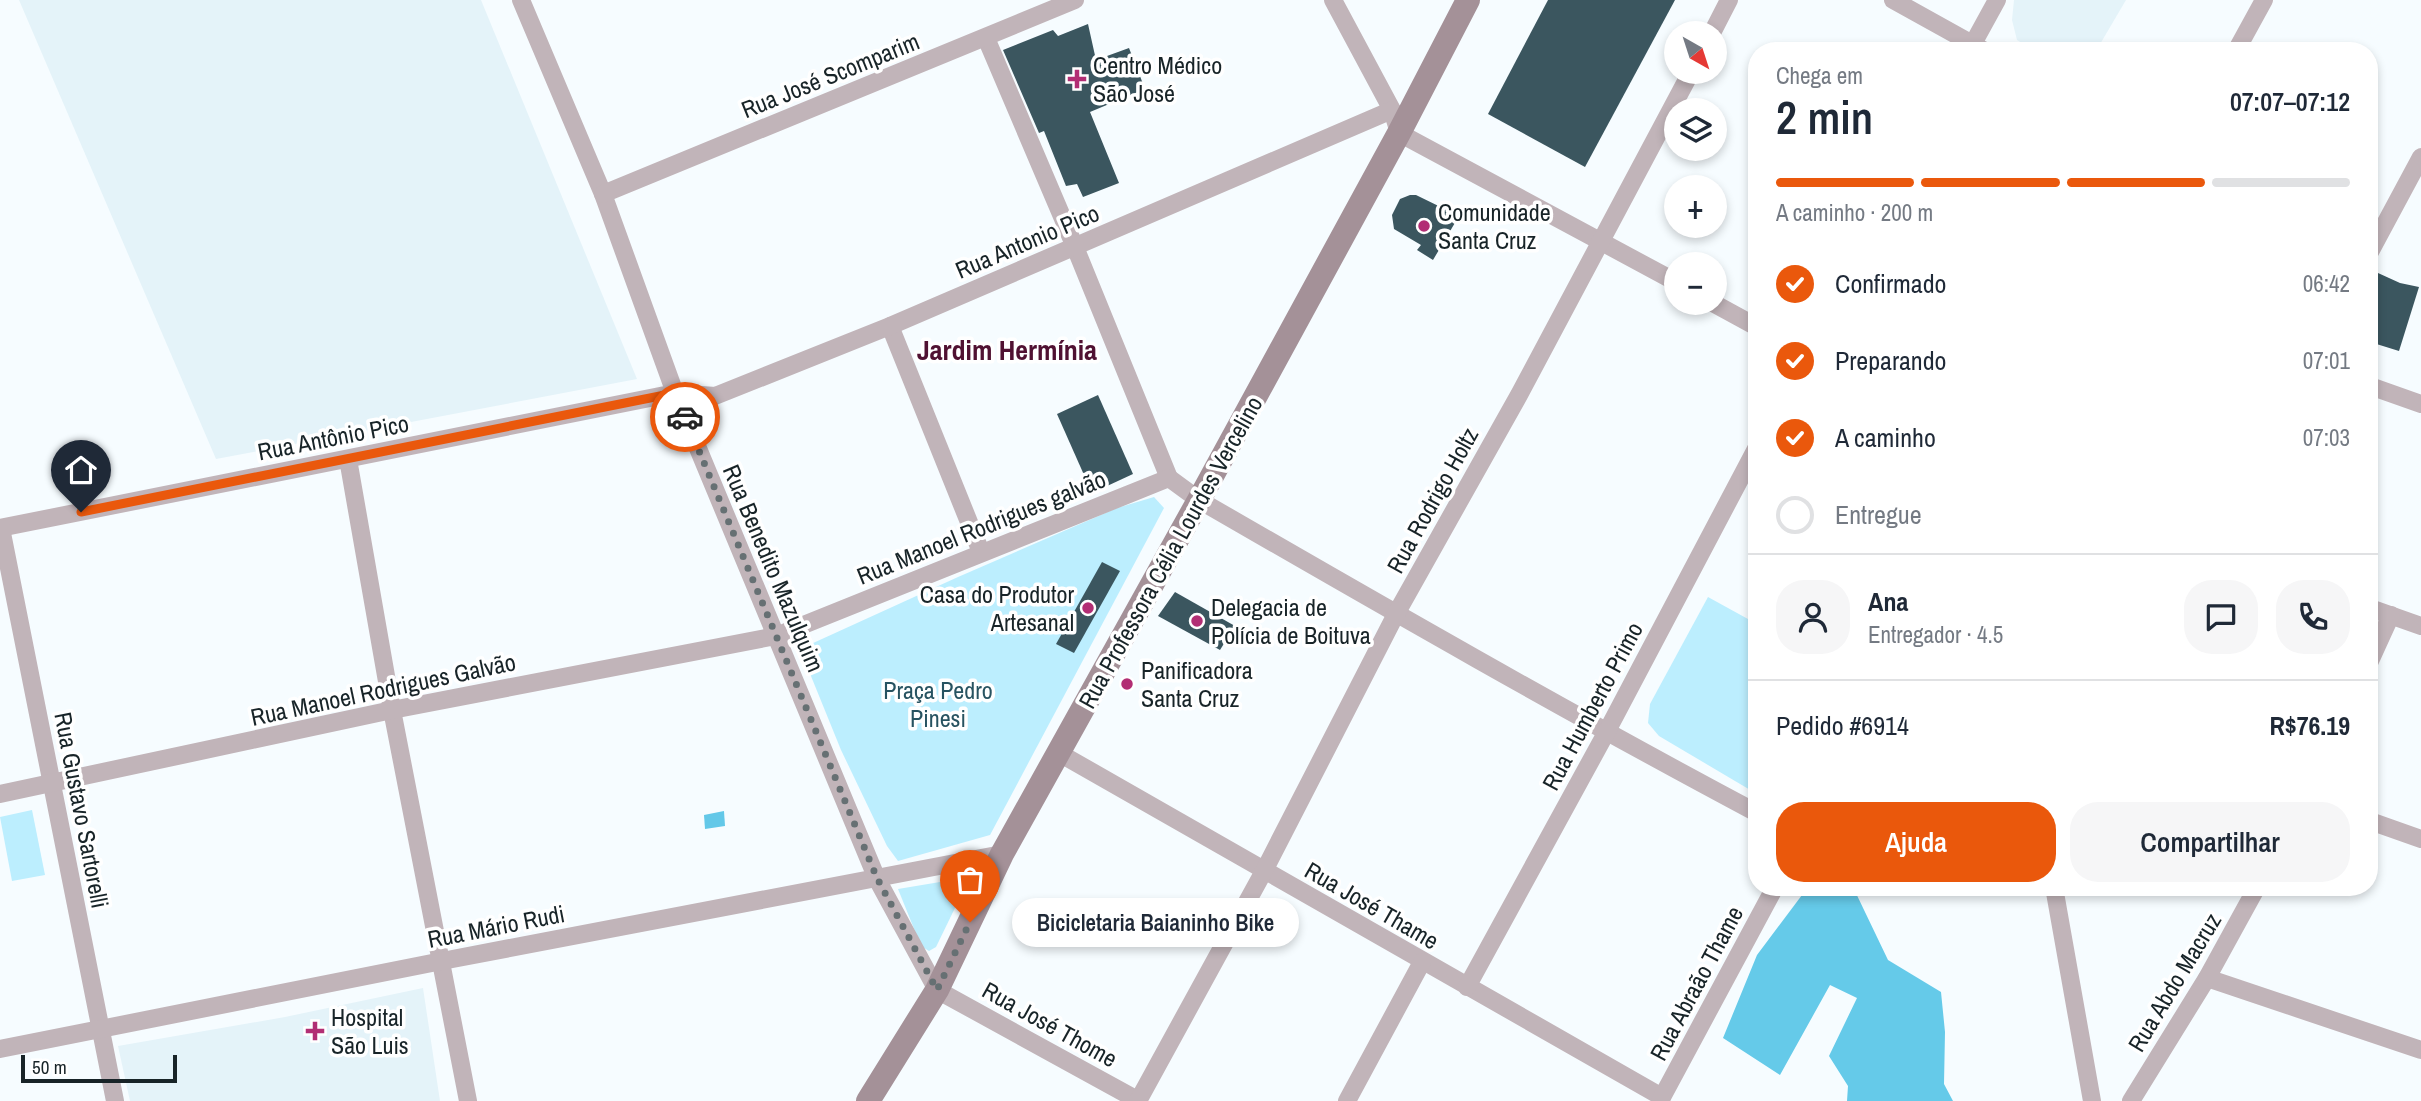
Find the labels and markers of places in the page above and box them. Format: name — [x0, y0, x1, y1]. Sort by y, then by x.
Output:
place label: Centro Médico São José — [1093, 49, 1222, 109]
marker: Centro Médico São José — [1067, 69, 1087, 89]
place label: Comunidade Santa Cruz — [1438, 196, 1551, 256]
marker: Comunidade Santa Cruz — [1416, 218, 1432, 234]
pin — [51, 440, 111, 512]
place label: Casa do Produtor Artesanal — [920, 578, 1074, 638]
place label: Delegacia de Polícia de Boituva — [1211, 591, 1371, 651]
marker: Casa do Produtor Artesanal — [1080, 600, 1096, 616]
marker: Delegacia de Polícia de Boituva — [1189, 613, 1205, 629]
place label: Panificadora Santa Cruz — [1141, 654, 1253, 714]
marker: Panificadora Santa Cruz — [1119, 676, 1135, 692]
pin — [940, 850, 1000, 922]
callout: Bicicletaria Baianinho Bike — [1012, 898, 1299, 946]
place label: Hospital São Luis — [331, 1001, 409, 1061]
marker: Hospital São Luis — [305, 1021, 325, 1041]

